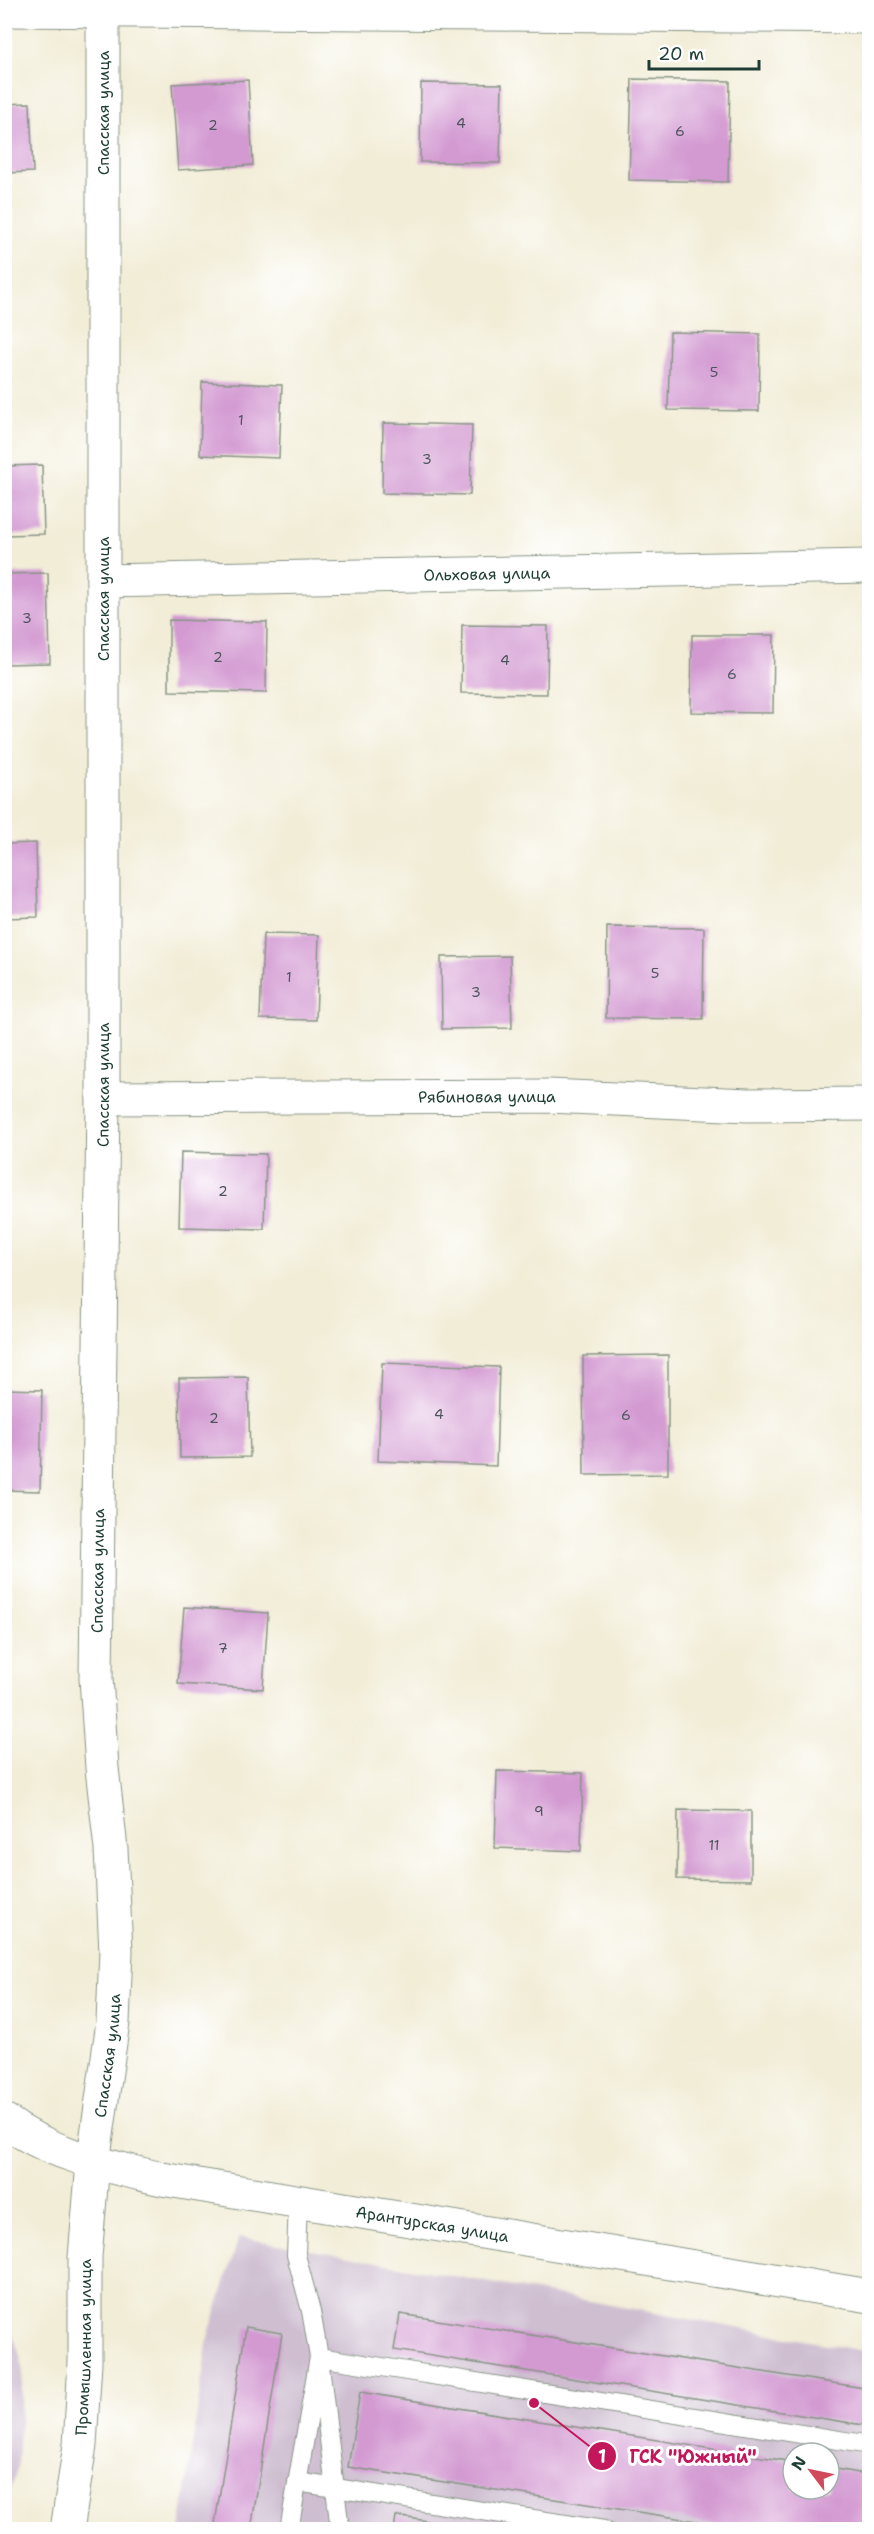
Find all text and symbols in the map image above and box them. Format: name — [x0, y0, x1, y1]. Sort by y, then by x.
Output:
scale bar — [649, 33, 758, 71]
text: 20 m — [658, 42, 704, 66]
street label: Спасская улица — [93, 51, 114, 175]
house number: 4 — [456, 114, 466, 132]
house number: 2 — [208, 116, 218, 134]
house number: 6 — [675, 122, 685, 140]
house number: 5 — [710, 363, 718, 381]
house number: 1 — [238, 411, 244, 429]
house number: 3 — [422, 450, 432, 468]
street label: Спасская улица — [93, 537, 114, 661]
street label: Ольховая улица — [423, 562, 551, 585]
house number: 3 — [22, 609, 32, 627]
house number: 2 — [213, 648, 223, 666]
house number: 4 — [500, 651, 510, 669]
house number: 6 — [727, 665, 737, 683]
house number: 5 — [651, 964, 659, 982]
house number: 1 — [286, 968, 292, 986]
house number: 3 — [471, 983, 481, 1001]
street label: Спасская улица — [92, 1022, 114, 1147]
street label: Рябиновая улица — [418, 1085, 557, 1107]
house number: 2 — [218, 1182, 228, 1200]
house number: 4 — [434, 1405, 444, 1423]
house number: 6 — [621, 1406, 631, 1424]
house number: 2 — [209, 1409, 219, 1427]
street label: Спасская улица — [86, 1508, 109, 1633]
house number: 7 — [218, 1639, 228, 1657]
house number: 9 — [534, 1802, 544, 1820]
house number: 11 — [708, 1836, 720, 1854]
street label: Спасская улица — [89, 1993, 125, 2119]
street label: Арантурская улица — [354, 2201, 511, 2247]
street label: Промышленная улица — [70, 2259, 96, 2436]
callout: ГСК "Южный" — [587, 2438, 768, 2474]
north arrow — [781, 2441, 841, 2501]
text: 1 — [598, 2445, 606, 2469]
text: ГСК "Южный" — [629, 2445, 757, 2469]
text: N — [786, 2452, 811, 2474]

